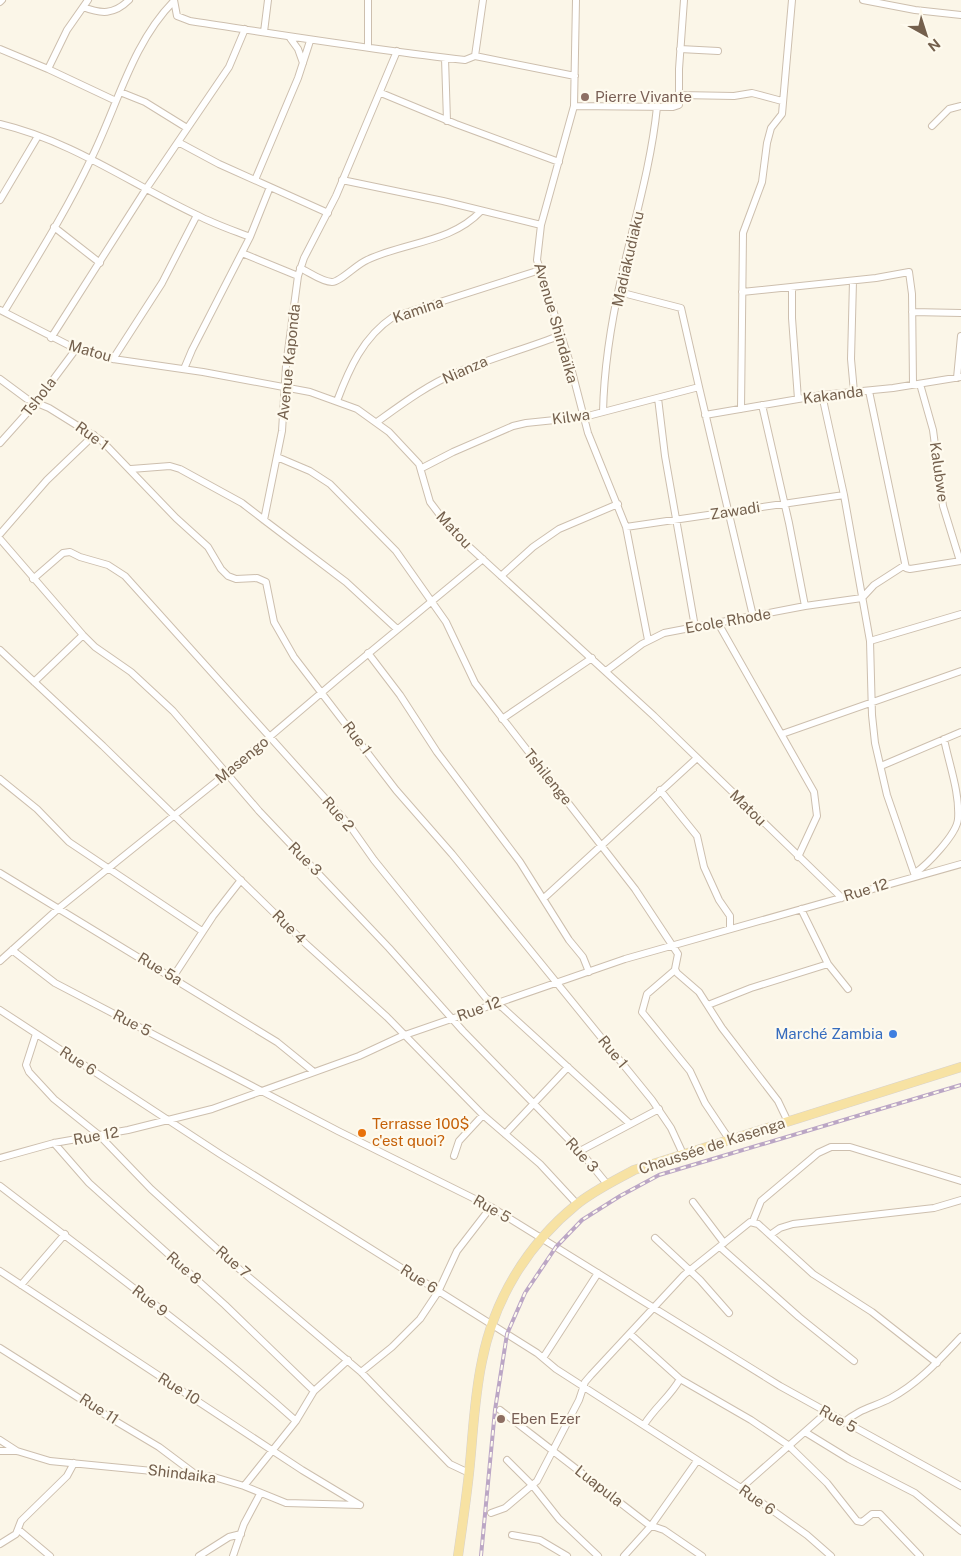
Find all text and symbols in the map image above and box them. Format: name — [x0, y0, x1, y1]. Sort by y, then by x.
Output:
north arrow — [901, 10, 951, 60]
text: N — [925, 35, 943, 55]
place label: Pierre Vivante — [595, 88, 692, 105]
marker: Pierre Vivante — [579, 91, 591, 103]
street label: Madiakudiaku — [608, 209, 647, 308]
street label: Avenue Shindaïka — [531, 261, 582, 385]
street label: Kamina — [390, 293, 445, 326]
street label: Avenue Kaponda — [274, 303, 303, 421]
street label: Matou — [67, 336, 114, 365]
street label: Nianza — [440, 352, 490, 387]
street label: Tshola — [18, 374, 59, 420]
street label: Kakanda — [802, 382, 864, 407]
street label: Kilwa — [551, 405, 591, 428]
street label: Rue 1 — [72, 418, 112, 453]
street label: Kalubwe — [927, 441, 952, 503]
street label: Zawadi — [709, 498, 761, 523]
street label: Matou — [433, 508, 476, 552]
street label: Ecole Rhode — [684, 605, 772, 636]
street label: Rue 1 — [340, 718, 375, 758]
street label: Masengo — [212, 733, 272, 787]
street label: Tshilenge — [521, 745, 576, 808]
street label: Matou — [727, 786, 770, 829]
street label: Rue 2 — [319, 793, 358, 834]
street label: Rue 3 — [285, 838, 326, 879]
street label: Rue 12 — [841, 875, 890, 904]
street label: Rue 4 — [269, 906, 310, 947]
street label: Rue 5a — [135, 949, 186, 988]
street label: Rue 12 — [454, 993, 503, 1024]
street label: Rue 5 — [110, 1006, 154, 1039]
place label: Marché Zambia — [775, 1025, 883, 1042]
marker: Marché Zambia — [887, 1028, 899, 1040]
street label: Rue 1 — [595, 1032, 632, 1071]
street label: Rue 6 — [57, 1043, 100, 1079]
street label: Chaussée de Kasenga — [637, 1114, 787, 1177]
place label: Terrasse 100$ c'est quoi? — [372, 1115, 469, 1149]
street label: Rue 12 — [72, 1123, 120, 1148]
marker: Terrasse 100$ c'est quoi? — [356, 1127, 368, 1139]
street label: Rue 3 — [563, 1134, 602, 1175]
street label: Rue 5 — [471, 1191, 514, 1226]
street label: Rue 7 — [213, 1242, 254, 1281]
street label: Rue 8 — [164, 1248, 205, 1287]
street label: Rue 6 — [398, 1261, 441, 1296]
street label: Rue 9 — [129, 1282, 171, 1320]
street label: Rue 10 — [155, 1369, 203, 1408]
street label: Rue 11 — [77, 1390, 122, 1427]
street label: Rue 5 — [816, 1401, 860, 1436]
place label: Eben Ezer — [511, 1410, 581, 1427]
marker: Eben Ezer — [495, 1413, 507, 1425]
street label: Shindaika — [147, 1461, 217, 1486]
street label: Luapula — [572, 1462, 627, 1510]
street label: Rue 6 — [736, 1481, 779, 1518]

